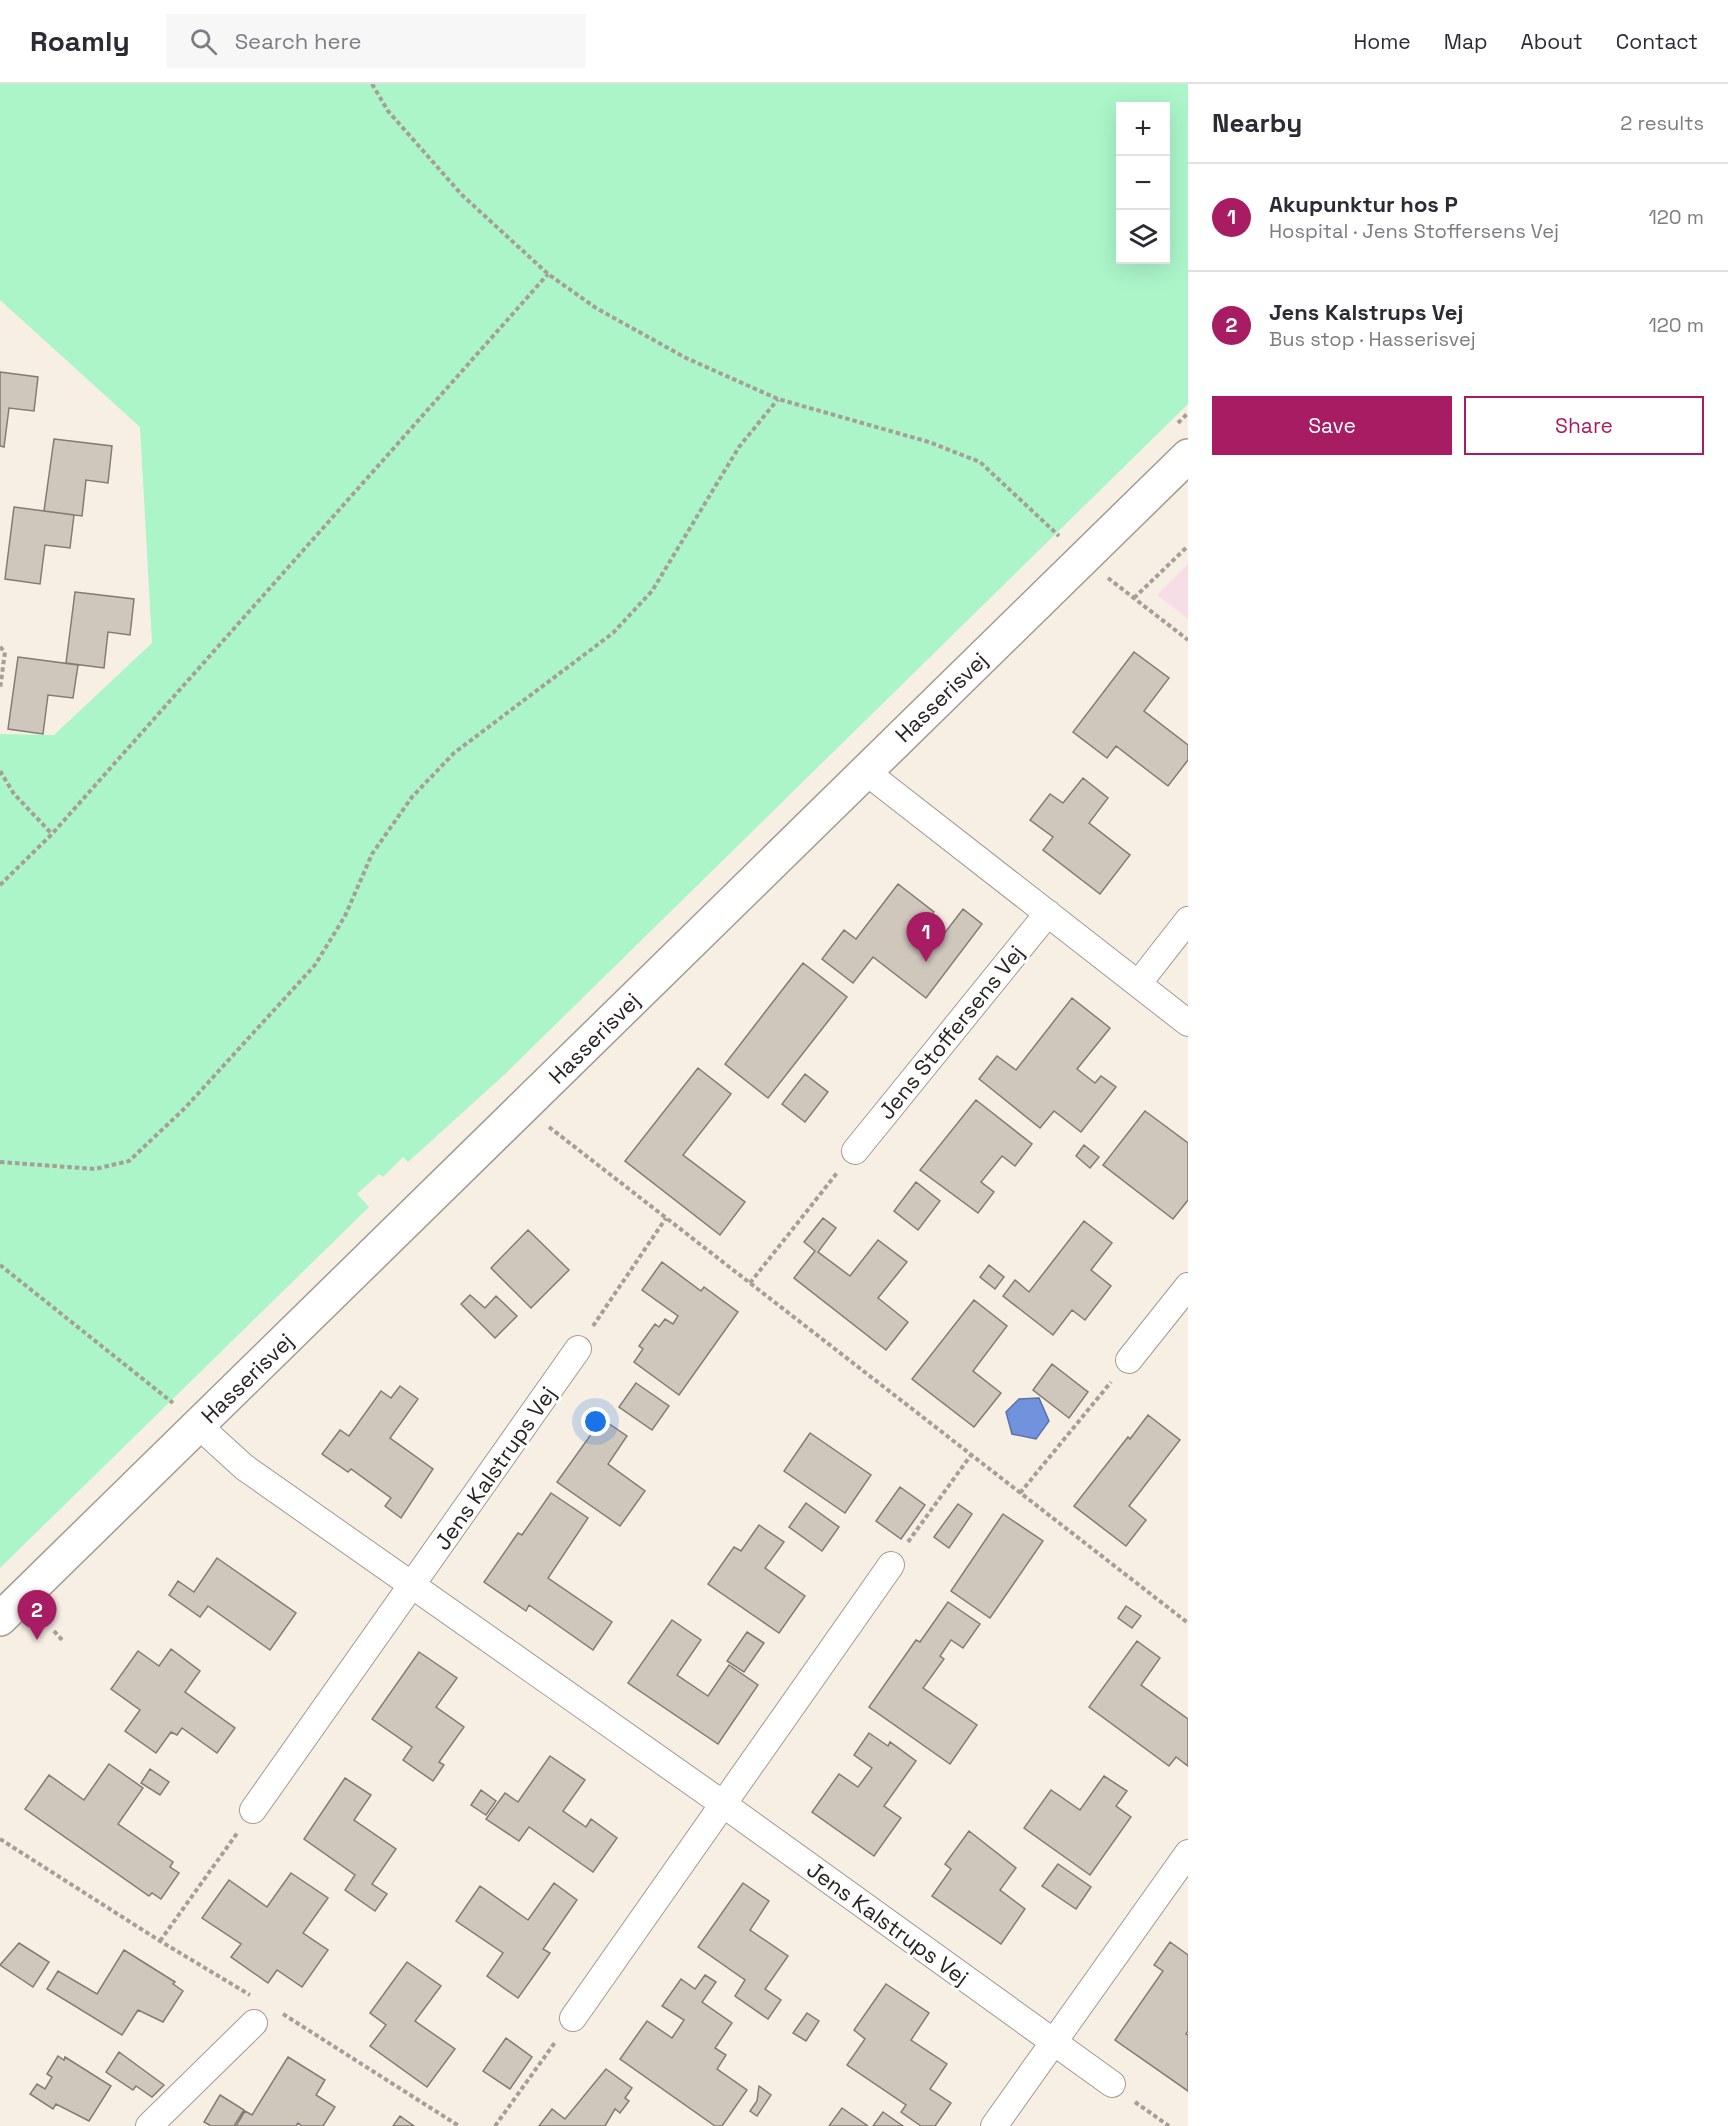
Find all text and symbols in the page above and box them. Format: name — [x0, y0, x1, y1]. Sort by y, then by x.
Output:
search box — [166, 14, 586, 68]
text: Roamly — [30, 23, 130, 59]
icon: search — [187, 25, 220, 58]
text: Search here — [235, 27, 361, 55]
text: Home — [1353, 28, 1411, 55]
text: Map — [1444, 28, 1488, 55]
text: About — [1521, 28, 1583, 55]
text: Contact — [1616, 28, 1698, 55]
map controls — [1116, 102, 1170, 264]
button: + — [1116, 102, 1170, 156]
text: Nearby — [1212, 106, 1302, 140]
text: 2 results — [1620, 110, 1704, 136]
button: − — [1116, 156, 1170, 210]
text: Akupunktur hos P — [1269, 190, 1458, 218]
text: 1 — [1227, 204, 1236, 230]
text: 120 m — [1648, 204, 1704, 230]
button: layers — [1116, 210, 1170, 264]
text: Hospital · Jens Stoffersens Vej — [1269, 218, 1559, 244]
text: Jens Kalstrups Vej — [1269, 298, 1463, 326]
text: 2 — [1226, 312, 1237, 338]
text: 120 m — [1648, 312, 1704, 338]
text: Bus stop · Hasserisvej — [1269, 326, 1476, 352]
button: Save — [1212, 396, 1452, 455]
button: Share — [1464, 396, 1704, 455]
street label: Hasserisvej — [889, 646, 993, 748]
pin: 1 — [906, 912, 946, 962]
street label: Jens Stoffersens Vej — [872, 939, 1030, 1125]
street label: Hasserisvej — [542, 986, 646, 1090]
street label: Hasserisvej — [195, 1327, 299, 1429]
street label: Jens Kalstrups Vej — [428, 1381, 562, 1555]
your location — [581, 1407, 610, 1436]
pin: 2 — [18, 1590, 57, 1640]
street label: Jens Kalstrups Vej — [802, 1855, 974, 1991]

